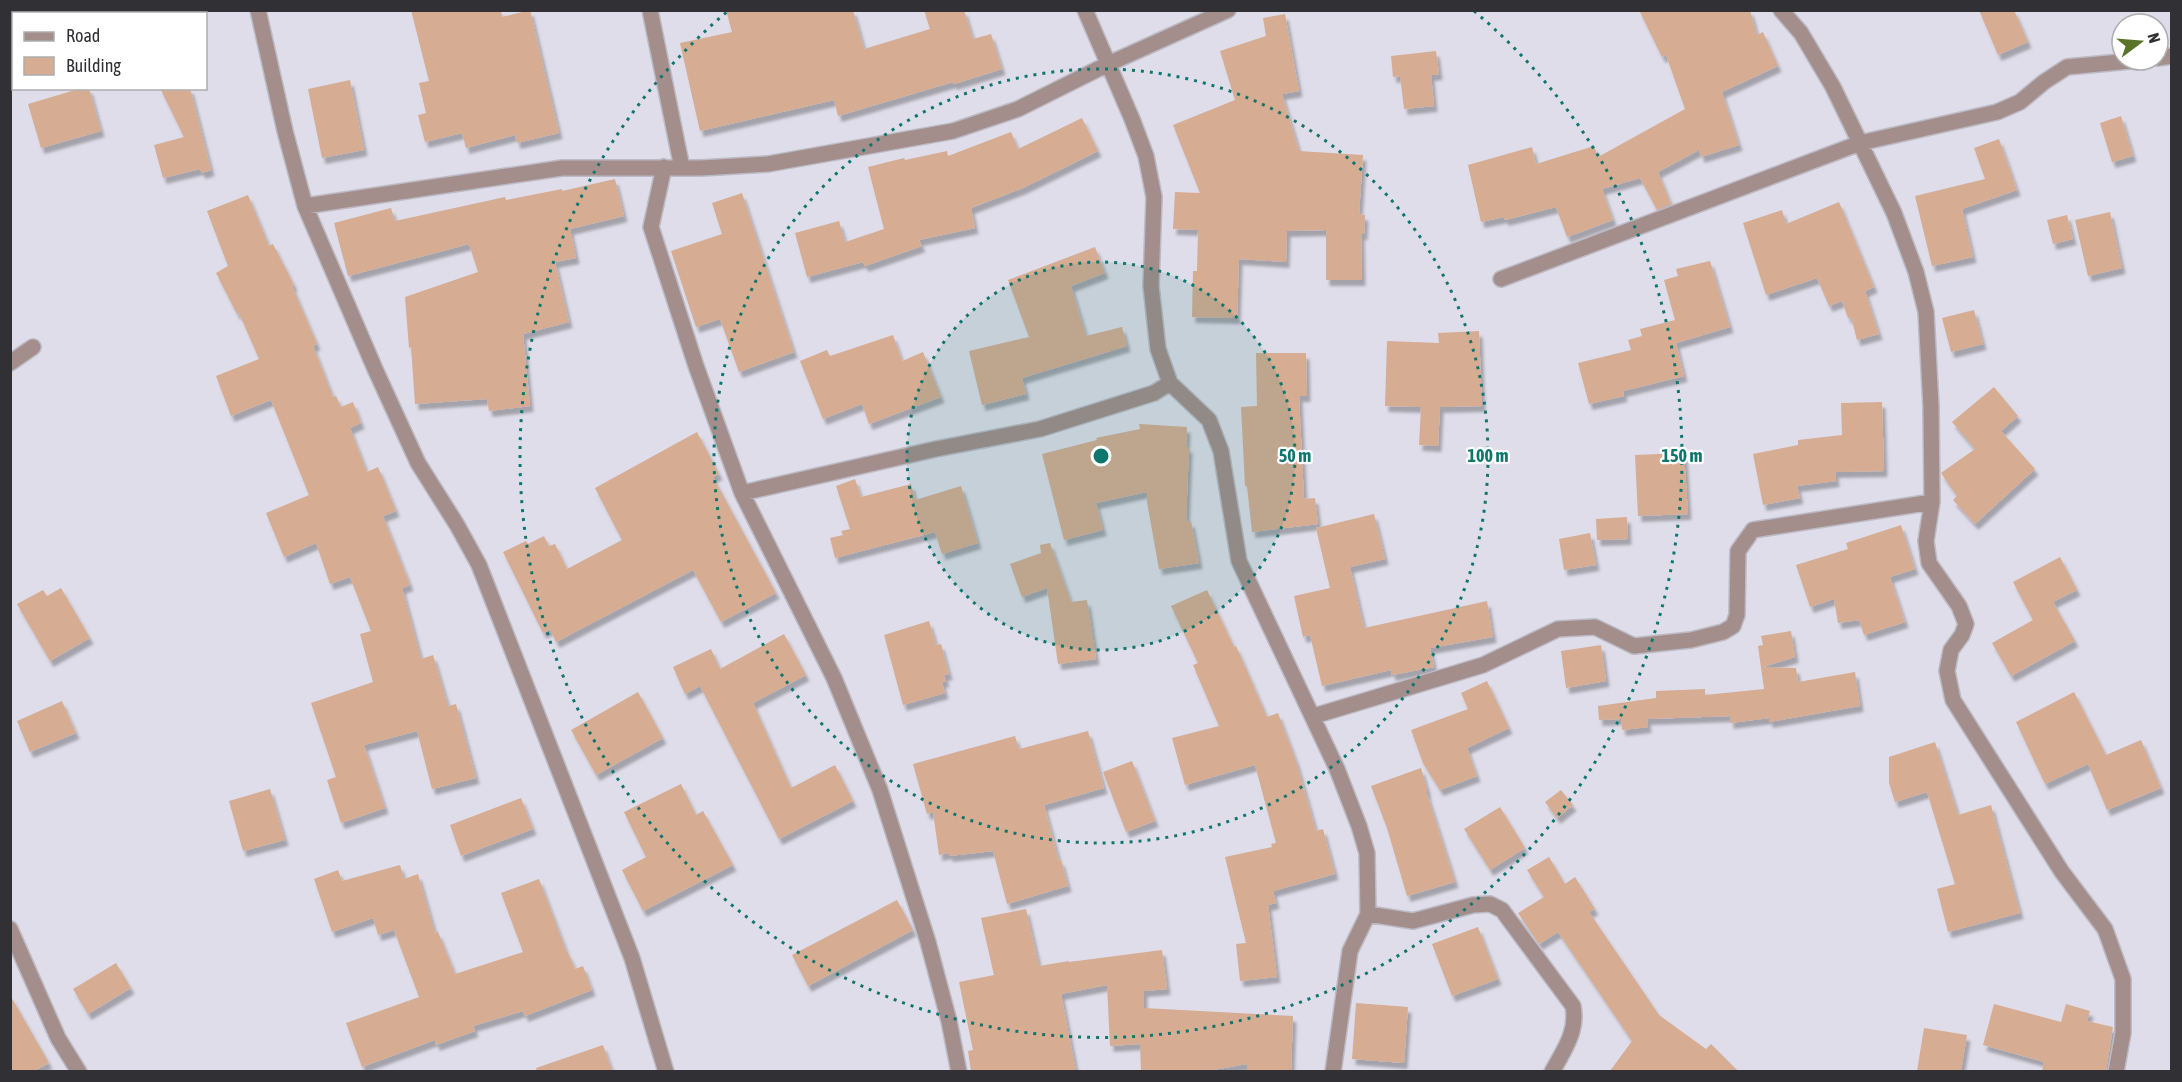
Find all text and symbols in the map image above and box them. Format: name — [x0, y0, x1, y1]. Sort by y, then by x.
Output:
legend — [12, 12, 207, 90]
north arrow — [2110, 12, 2170, 72]
text: Road — [66, 25, 100, 46]
text: N — [2144, 31, 2164, 45]
text: Building — [66, 55, 121, 76]
text: 50 m — [1279, 445, 1311, 466]
text: 100 m — [1468, 445, 1508, 466]
text: 150 m — [1662, 445, 1702, 466]
centre of rings — [1091, 446, 1111, 466]

